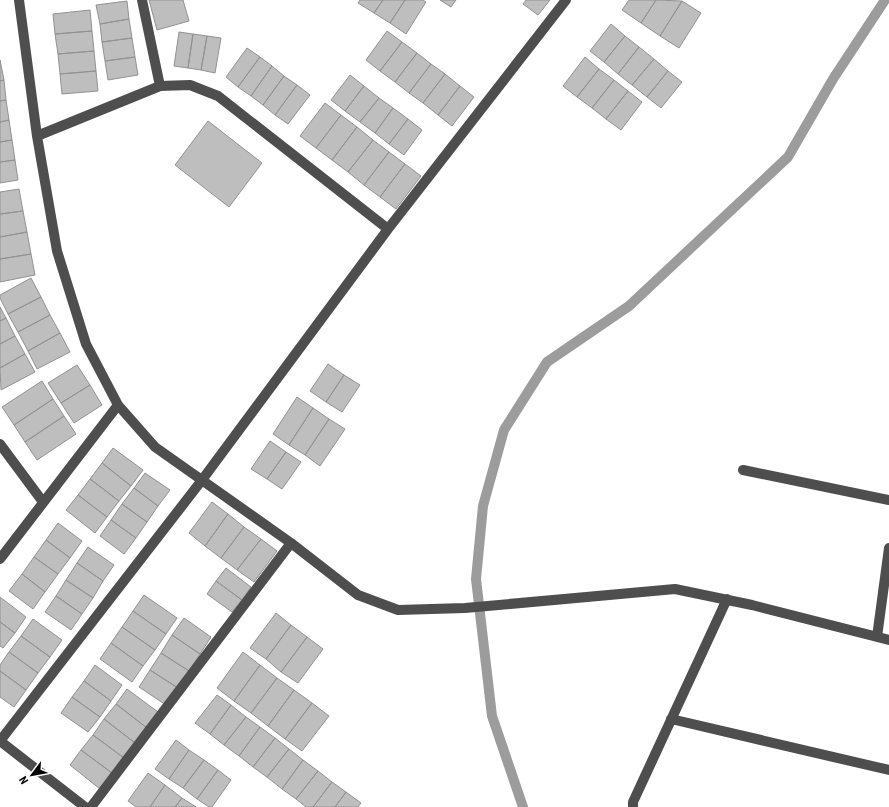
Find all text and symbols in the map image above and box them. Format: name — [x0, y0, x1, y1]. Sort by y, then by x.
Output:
north arrow — [12, 755, 52, 795]
text: N — [17, 774, 31, 786]

